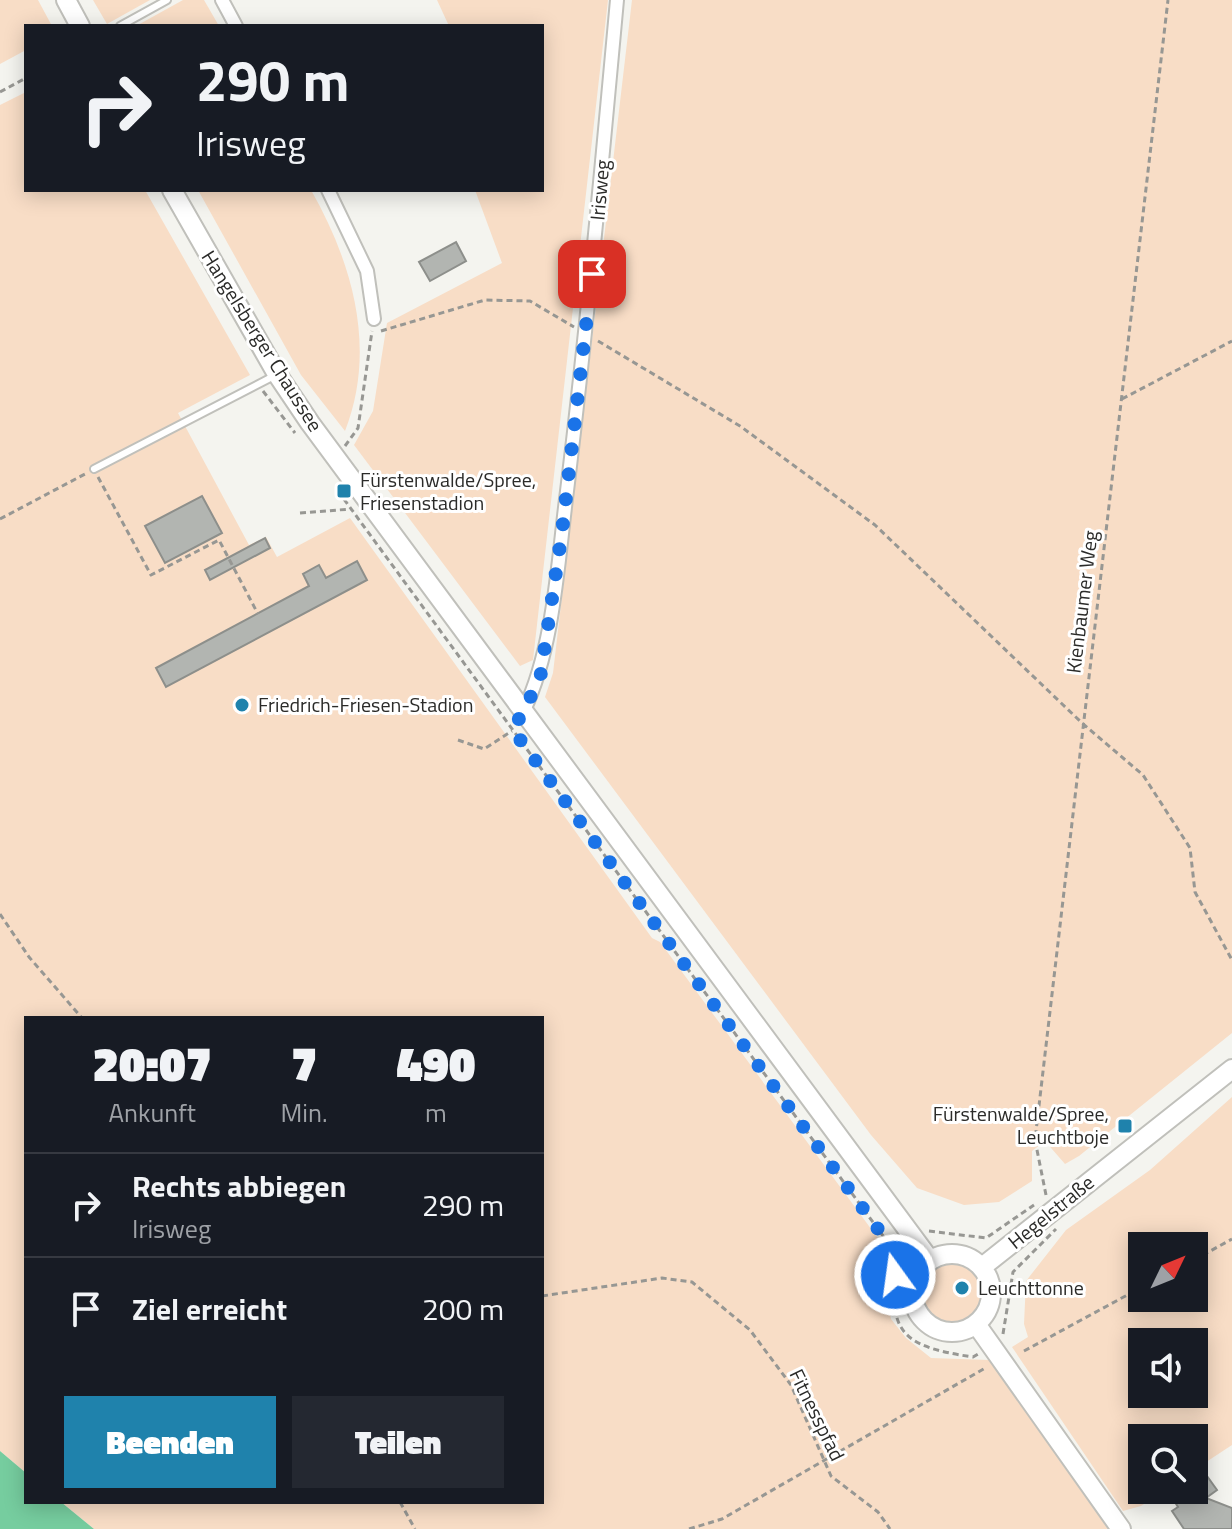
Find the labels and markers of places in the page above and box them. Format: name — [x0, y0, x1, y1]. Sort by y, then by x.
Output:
pin — [558, 240, 626, 308]
place label: Fürstenwalde/Spree, Friesenstadion — [360, 464, 536, 518]
marker: Fürstenwalde/Spree, Friesenstadion — [335, 482, 353, 500]
place label: Friedrich-Friesen-Stadion — [258, 689, 473, 720]
marker: Friedrich-Friesen-Stadion — [233, 696, 251, 714]
place label: Fürstenwalde/Spree, Leuchtboje — [933, 1098, 1109, 1152]
marker: Fürstenwalde/Spree, Leuchtboje — [1116, 1117, 1134, 1135]
place label: Leuchttonne — [978, 1272, 1084, 1303]
marker: Leuchttonne — [953, 1279, 971, 1297]

